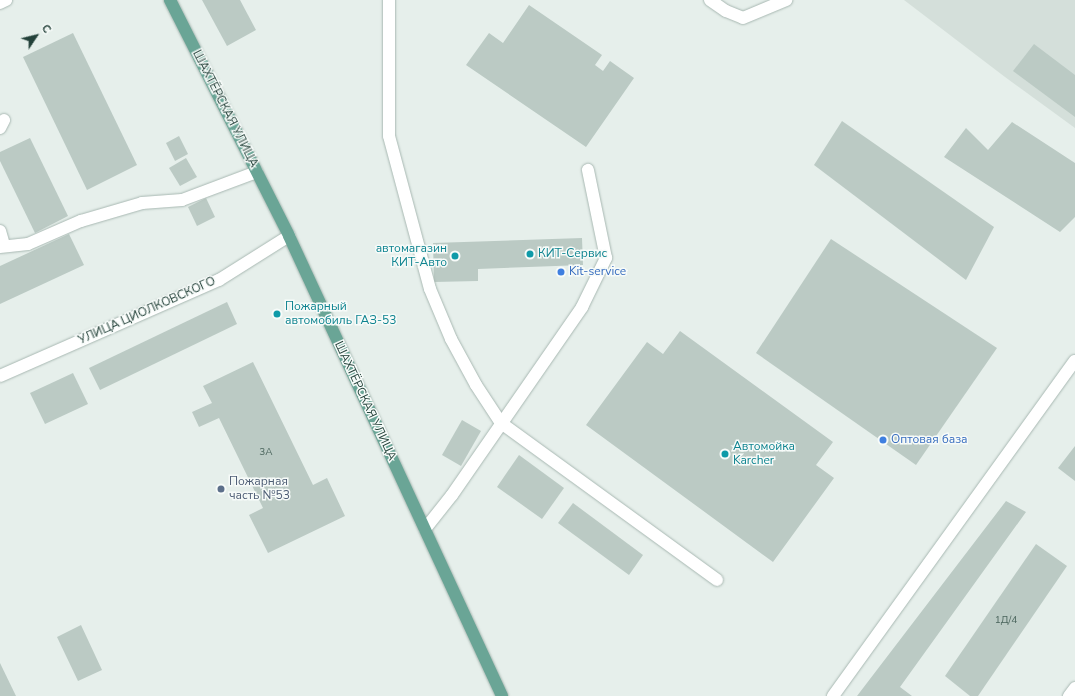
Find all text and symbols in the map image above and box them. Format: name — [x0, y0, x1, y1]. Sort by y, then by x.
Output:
north arrow — [16, 16, 56, 56]
text: С — [38, 21, 55, 36]
street label: ШАХТЁРСКАЯ УЛИЦА — [189, 48, 261, 170]
place label: автомагазин КИТ-Авто — [376, 242, 447, 270]
place label: КИТ-Сервис — [538, 247, 607, 261]
marker: КИТ-Сервис — [525, 249, 535, 259]
marker: автомагазин КИТ-Авто — [450, 251, 460, 261]
place label: Kit-service — [569, 265, 626, 279]
marker: Kit-service — [556, 267, 566, 277]
street label: УЛИЦА ЦИОЛКОВСКОГО — [76, 274, 218, 348]
place label: Пожарный автомобиль ГАЗ-53 — [285, 300, 397, 328]
marker: Пожарный автомобиль ГАЗ-53 — [272, 309, 282, 319]
street label: ШАХТЁРСКАЯ УЛИЦА — [331, 339, 399, 463]
place label: Оптовая база — [891, 433, 968, 447]
marker: Оптовая база — [878, 435, 888, 445]
place label: Автомойка Karcher — [733, 440, 795, 468]
house number: 3А — [259, 447, 273, 459]
marker: Автомойка Karcher — [720, 449, 730, 459]
place label: Пожарная часть №53 — [229, 475, 290, 503]
marker: Пожарная часть №53 — [216, 484, 226, 494]
house number: 1Д/4 — [995, 615, 1017, 627]

